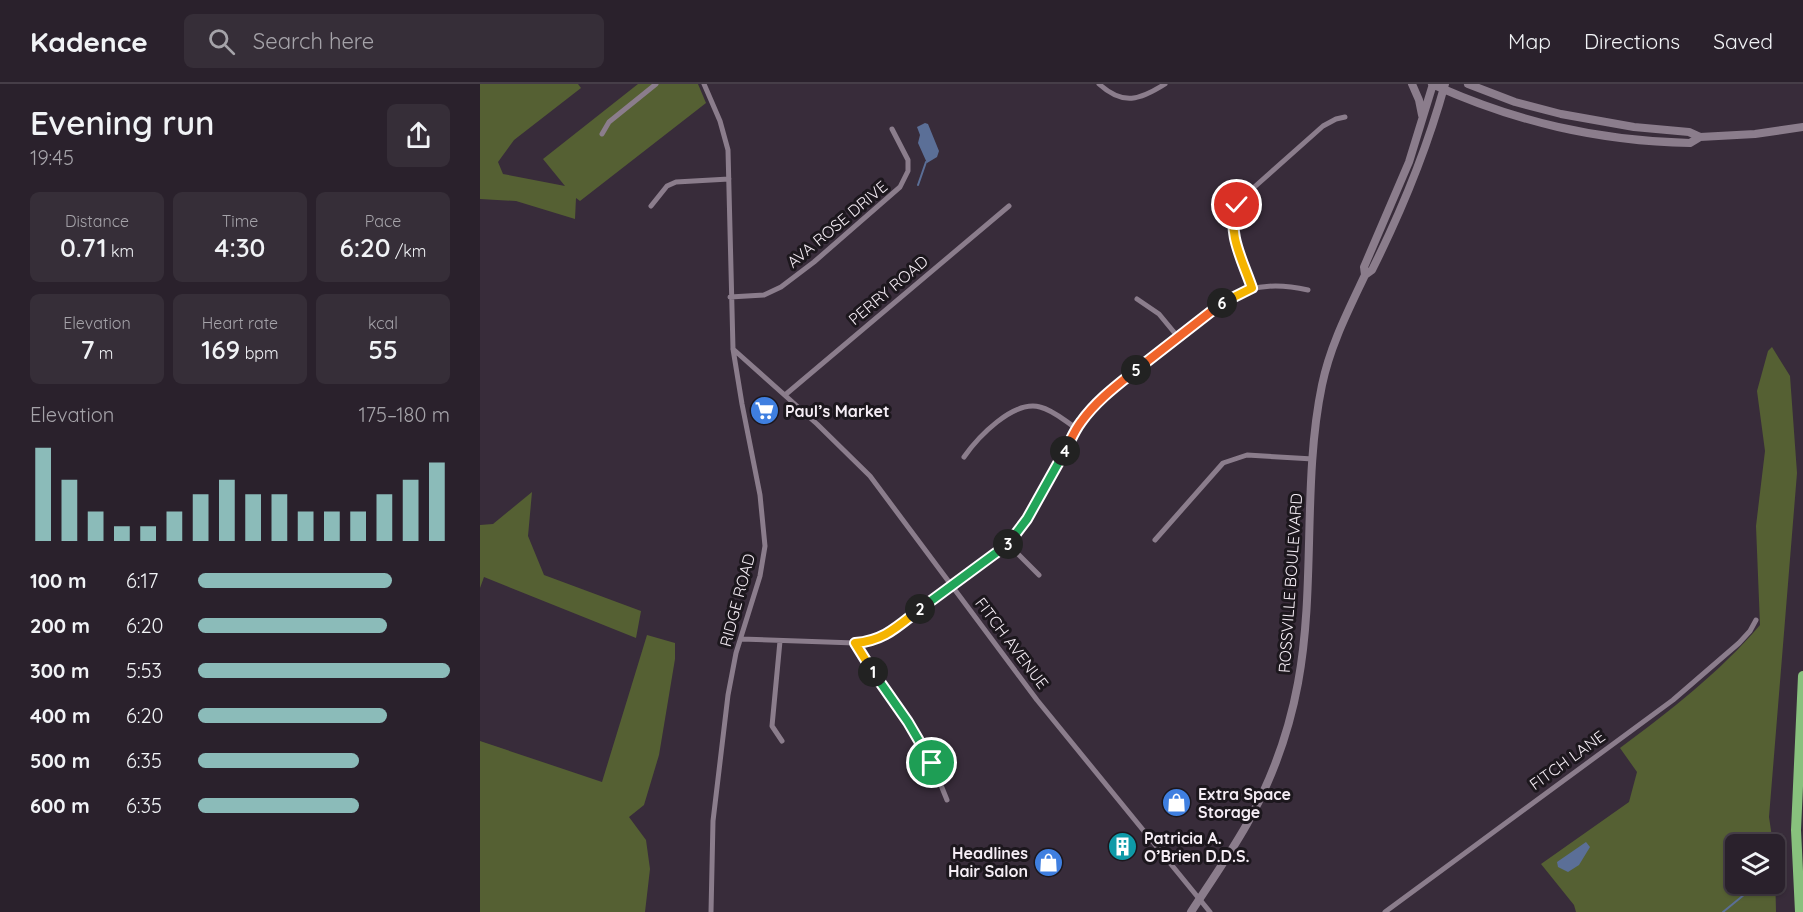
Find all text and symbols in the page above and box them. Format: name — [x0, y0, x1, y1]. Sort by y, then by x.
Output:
search box — [184, 14, 604, 68]
text: Kadence — [30, 24, 148, 59]
icon: search — [205, 25, 238, 58]
text: Search here — [253, 27, 374, 55]
text: Map — [1508, 28, 1551, 54]
text: Directions — [1584, 28, 1680, 54]
text: Saved — [1713, 28, 1773, 54]
text: Evening run — [30, 102, 215, 143]
button: share — [387, 104, 450, 167]
text: 19:45 — [30, 145, 74, 170]
street label: AVA ROSE DRIVE — [783, 176, 891, 272]
pin — [1211, 179, 1262, 230]
icon: check — [1220, 188, 1253, 221]
text: Distance — [65, 211, 129, 231]
text: Time — [222, 211, 258, 231]
text: Pace — [365, 211, 401, 231]
text: 0.71 — [60, 231, 107, 264]
text: 4:30 — [215, 231, 265, 264]
text: 6:20 — [340, 231, 391, 264]
text: km — [107, 241, 134, 261]
text: /km — [391, 241, 426, 261]
street label: PERRY ROAD — [844, 251, 932, 329]
pin: 6 — [1207, 288, 1237, 318]
text: 6 — [1218, 293, 1226, 313]
text: Elevation — [63, 313, 131, 333]
text: Heart rate — [202, 313, 278, 333]
text: kcal — [368, 313, 398, 333]
text: 7 — [81, 333, 95, 366]
text: 169 — [201, 333, 240, 366]
text: 55 — [368, 333, 398, 366]
text: m — [95, 343, 113, 363]
text: bpm — [240, 343, 279, 363]
pin: 5 — [1121, 355, 1151, 385]
text: 5 — [1131, 360, 1141, 380]
supermarket icon: Paul’s Market — [748, 395, 780, 427]
place label: Paul’s Market — [785, 401, 890, 421]
text: Elevation — [30, 402, 114, 427]
text: 175–180 m — [358, 402, 450, 427]
pin: 4 — [1050, 436, 1080, 466]
text: 4 — [1060, 441, 1070, 461]
street label: ROSSVILLE BOULEVARD — [1274, 492, 1306, 674]
pin: 3 — [993, 529, 1023, 559]
text: 3 — [1004, 534, 1012, 554]
street label: RIDGE ROAD — [715, 551, 759, 649]
text: 100 m — [30, 568, 86, 593]
text: 6:17 — [126, 568, 158, 593]
street label: FITCH AVENUE — [971, 593, 1053, 693]
pin: 2 — [905, 594, 935, 624]
text: 2 — [915, 599, 925, 619]
text: 200 m — [30, 613, 90, 638]
text: 6:20 — [126, 613, 163, 638]
pin: 1 — [858, 657, 888, 687]
text: 300 m — [30, 658, 89, 683]
text: 5:53 — [126, 658, 162, 683]
text: 1 — [870, 662, 876, 682]
text: 400 m — [30, 703, 90, 728]
text: 6:20 — [126, 703, 163, 728]
street label: FITCH LANE — [1525, 726, 1609, 794]
pin — [906, 737, 957, 788]
icon: arrive — [915, 746, 948, 779]
text: 500 m — [30, 748, 90, 773]
text: 6:35 — [126, 748, 162, 773]
place label: Extra Space Storage — [1198, 784, 1291, 822]
shop icon: Extra Space Storage — [1161, 787, 1193, 819]
text: 600 m — [30, 793, 90, 818]
text: 6:35 — [126, 793, 162, 818]
place label: Patricia A. O’Brien D.D.S. — [1144, 828, 1250, 866]
building icon: Patricia A. O’Brien D.D.S. — [1107, 831, 1139, 863]
map controls — [1725, 834, 1785, 894]
button: layers — [1725, 834, 1785, 894]
place label: Headlines Hair Salon — [948, 843, 1028, 881]
shop icon: Headlines Hair Salon — [1033, 846, 1065, 878]

